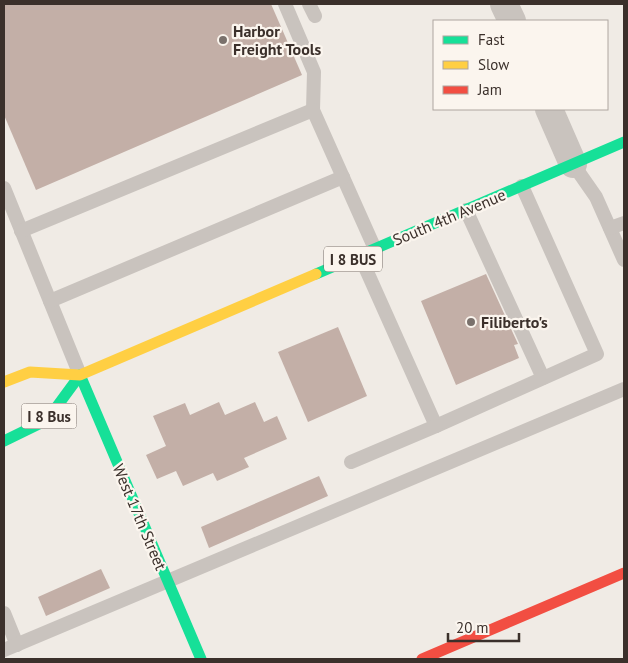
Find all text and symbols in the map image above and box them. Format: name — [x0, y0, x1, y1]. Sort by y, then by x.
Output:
legend — [433, 20, 608, 110]
place label: Harbor Freight Tools — [233, 21, 321, 59]
text: Fast — [478, 30, 505, 49]
marker: Harbor Freight Tools — [217, 34, 229, 46]
text: Slow — [478, 55, 509, 74]
text: Jam — [477, 80, 502, 99]
street label: South 4th Avenue — [390, 184, 508, 250]
road number: I 8 BUS — [324, 246, 382, 272]
place label: Filiberto's — [481, 312, 548, 332]
marker: Filiberto's — [465, 316, 477, 328]
road number: I 8 Bus — [22, 404, 76, 428]
street label: West 17th Street — [109, 461, 172, 574]
scale bar — [448, 610, 519, 642]
text: 20 m — [456, 618, 489, 637]

